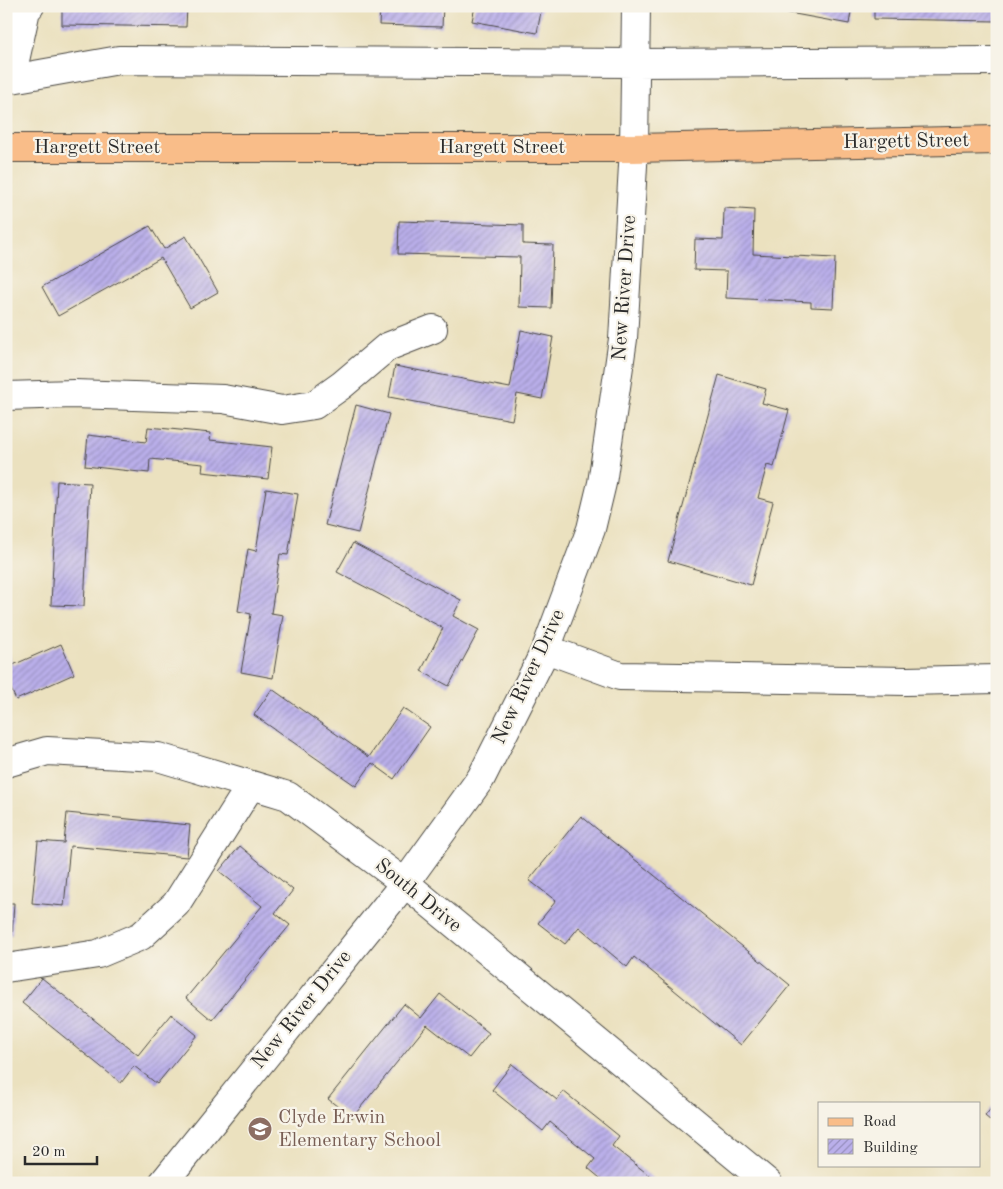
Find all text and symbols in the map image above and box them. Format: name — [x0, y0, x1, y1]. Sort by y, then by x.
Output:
street label: Hargett Street — [843, 131, 969, 153]
street label: Hargett Street — [34, 138, 160, 158]
street label: Hargett Street — [439, 138, 565, 158]
street label: New River Drive — [610, 214, 640, 362]
street label: New River Drive — [489, 607, 569, 747]
street label: South Drive — [371, 855, 465, 937]
street label: New River Drive — [248, 947, 356, 1073]
legend — [818, 1102, 980, 1166]
place label: Clyde Erwin Elementary School — [278, 1108, 441, 1151]
text: Road — [863, 1115, 897, 1130]
school or university icon: Clyde Erwin Elementary School — [247, 1116, 273, 1142]
scale bar — [25, 1134, 98, 1166]
text: Building — [863, 1141, 918, 1156]
text: 20 m — [32, 1145, 66, 1160]

